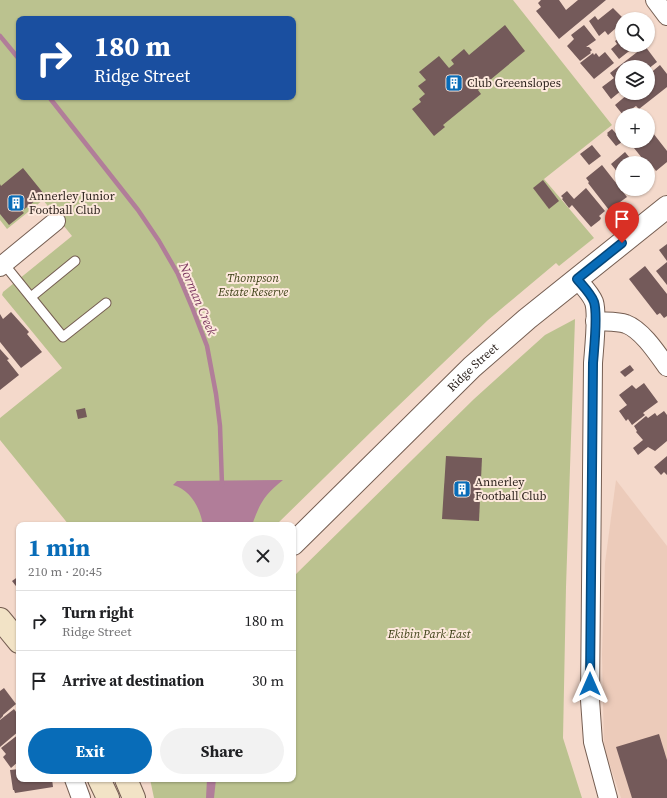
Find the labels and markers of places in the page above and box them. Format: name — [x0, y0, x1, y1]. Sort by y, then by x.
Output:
building icon: Club Greenslopes — [444, 73, 464, 93]
place label: Club Greenslopes — [467, 75, 561, 91]
place label: Annerley Junior Football Club — [29, 188, 115, 218]
building icon: Annerley Junior Football Club — [6, 193, 26, 213]
pin — [605, 202, 639, 243]
place label: Annerley Football Club — [475, 474, 546, 504]
building icon: Annerley Football Club — [452, 479, 472, 499]

